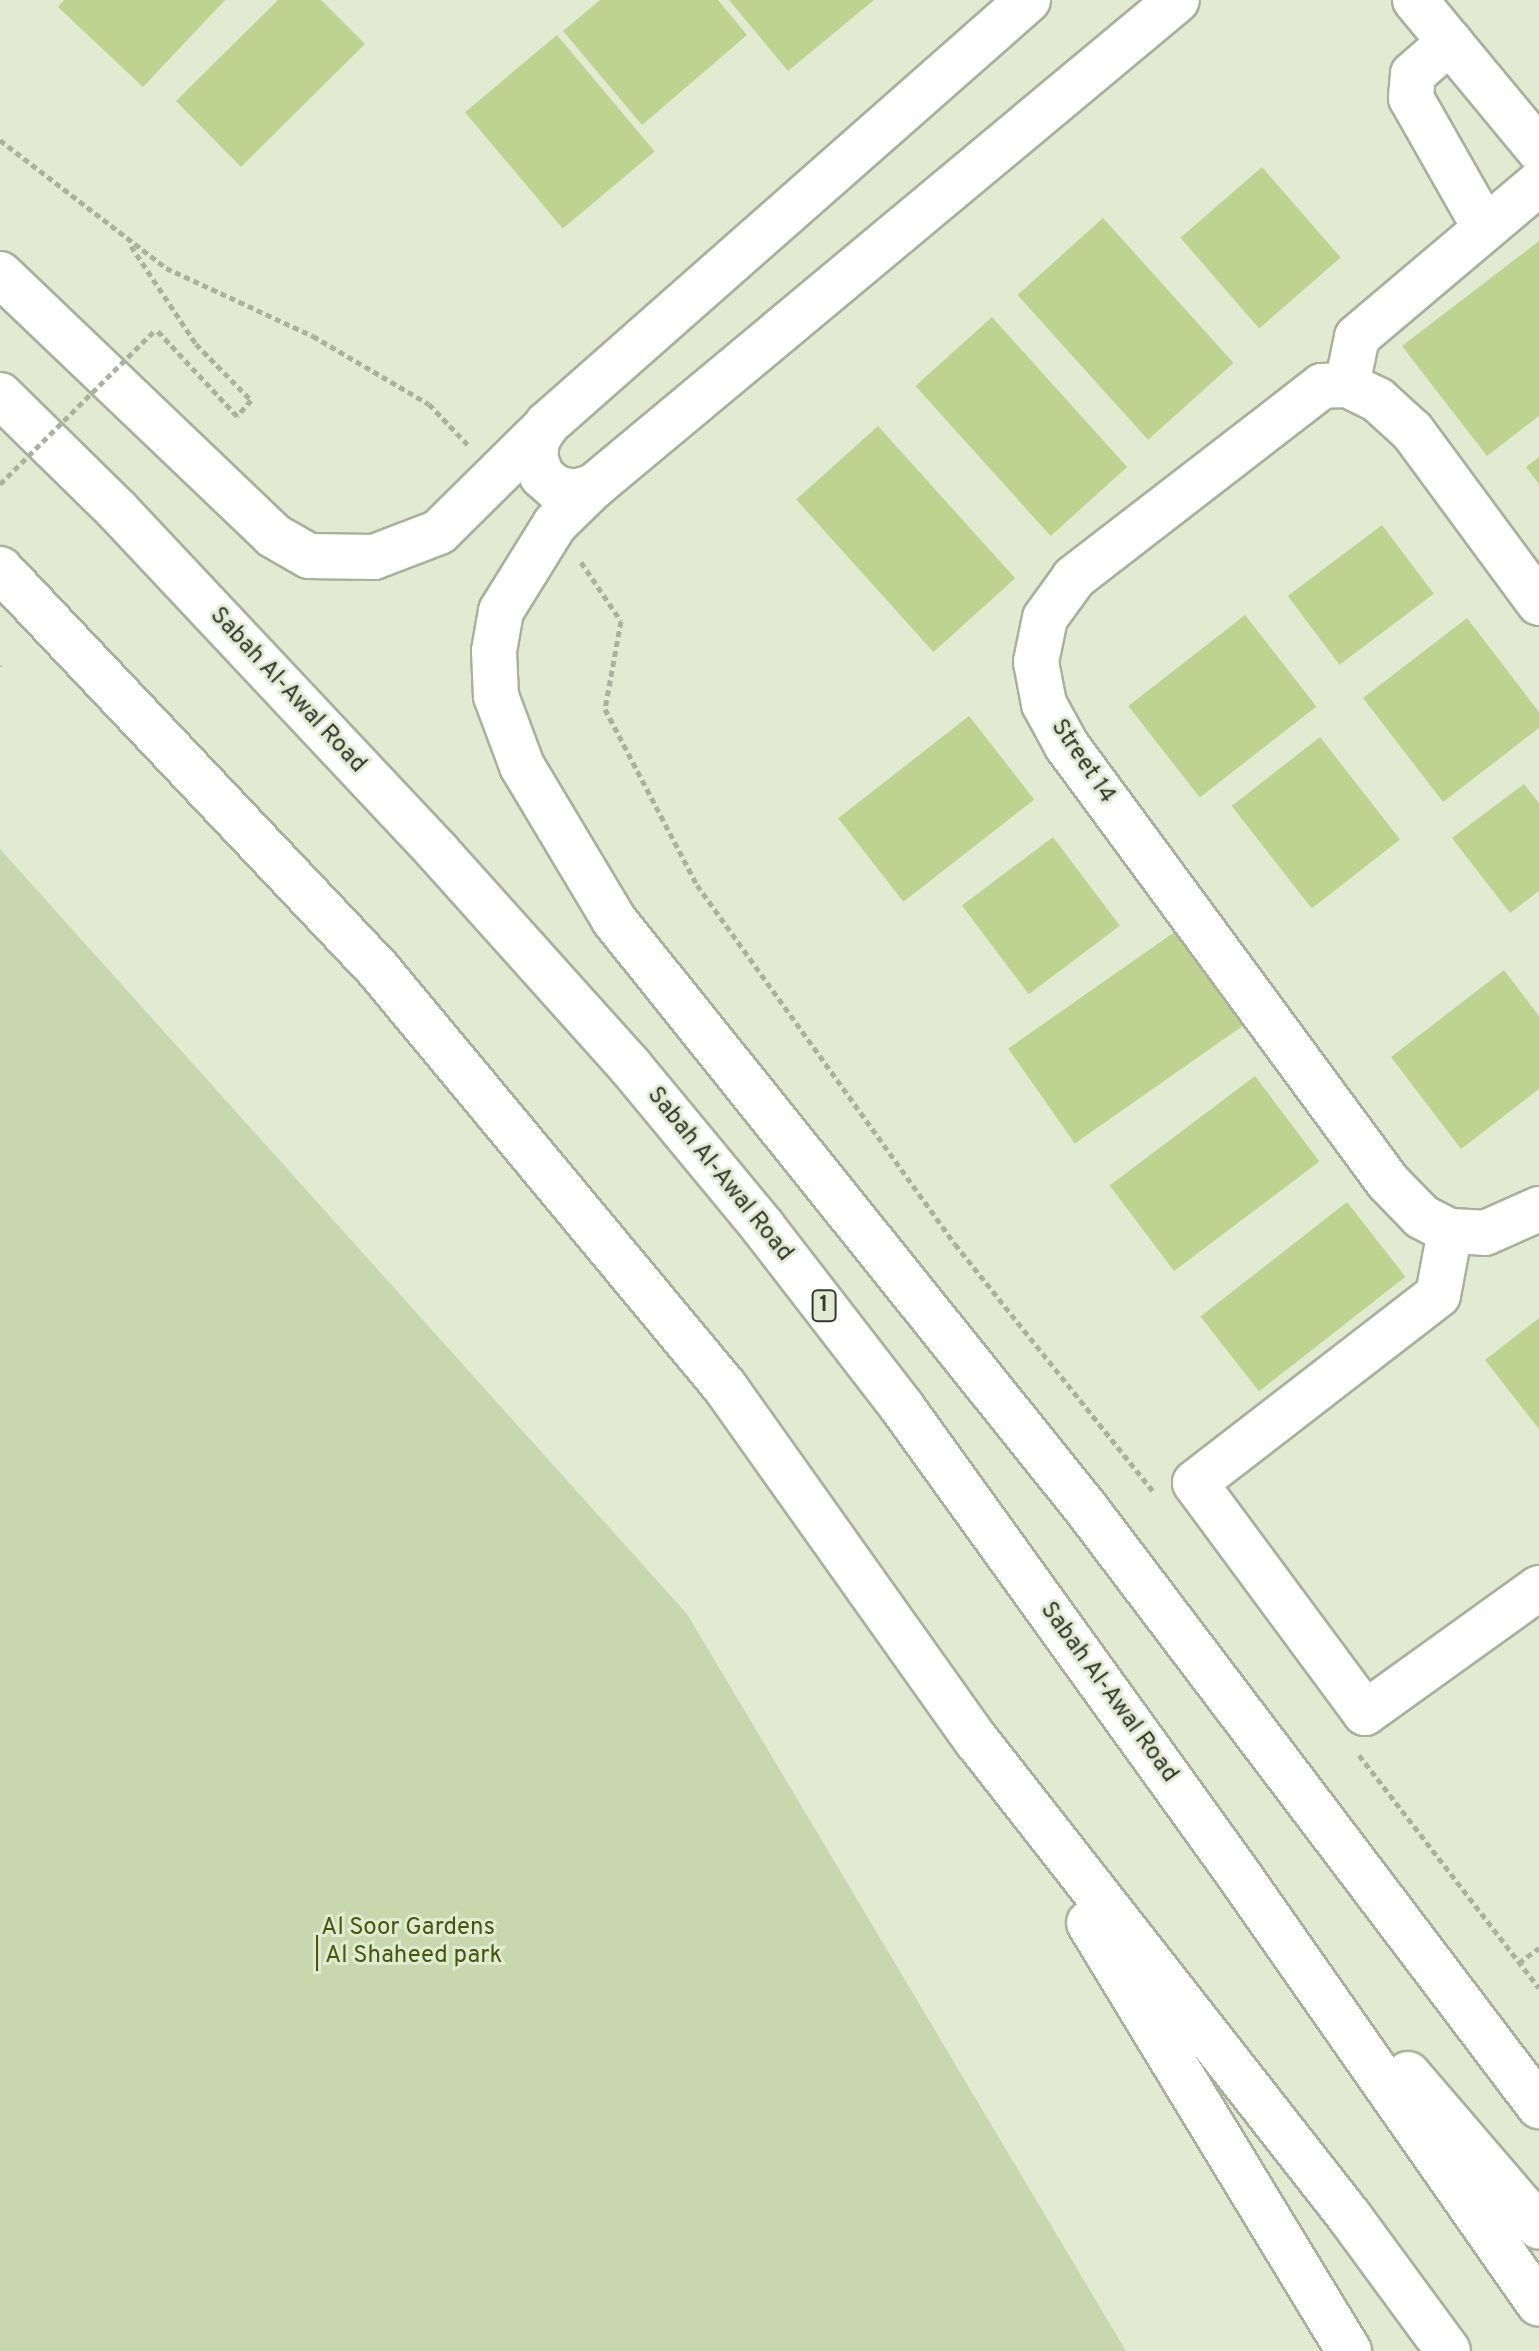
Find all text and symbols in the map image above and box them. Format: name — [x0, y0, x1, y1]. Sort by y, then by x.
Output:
street label: Sabah Al-Awal Road — [202, 602, 372, 780]
street label: Street 14 — [1043, 715, 1121, 809]
street label: Sabah Al-Awal Road — [640, 1082, 798, 1268]
road number: 1 — [810, 1288, 838, 1324]
street label: Sabah Al-Awal Road — [1033, 1597, 1183, 1789]
park label: Al Soor Gardens | Al Shaheed park — [313, 1915, 503, 1971]

